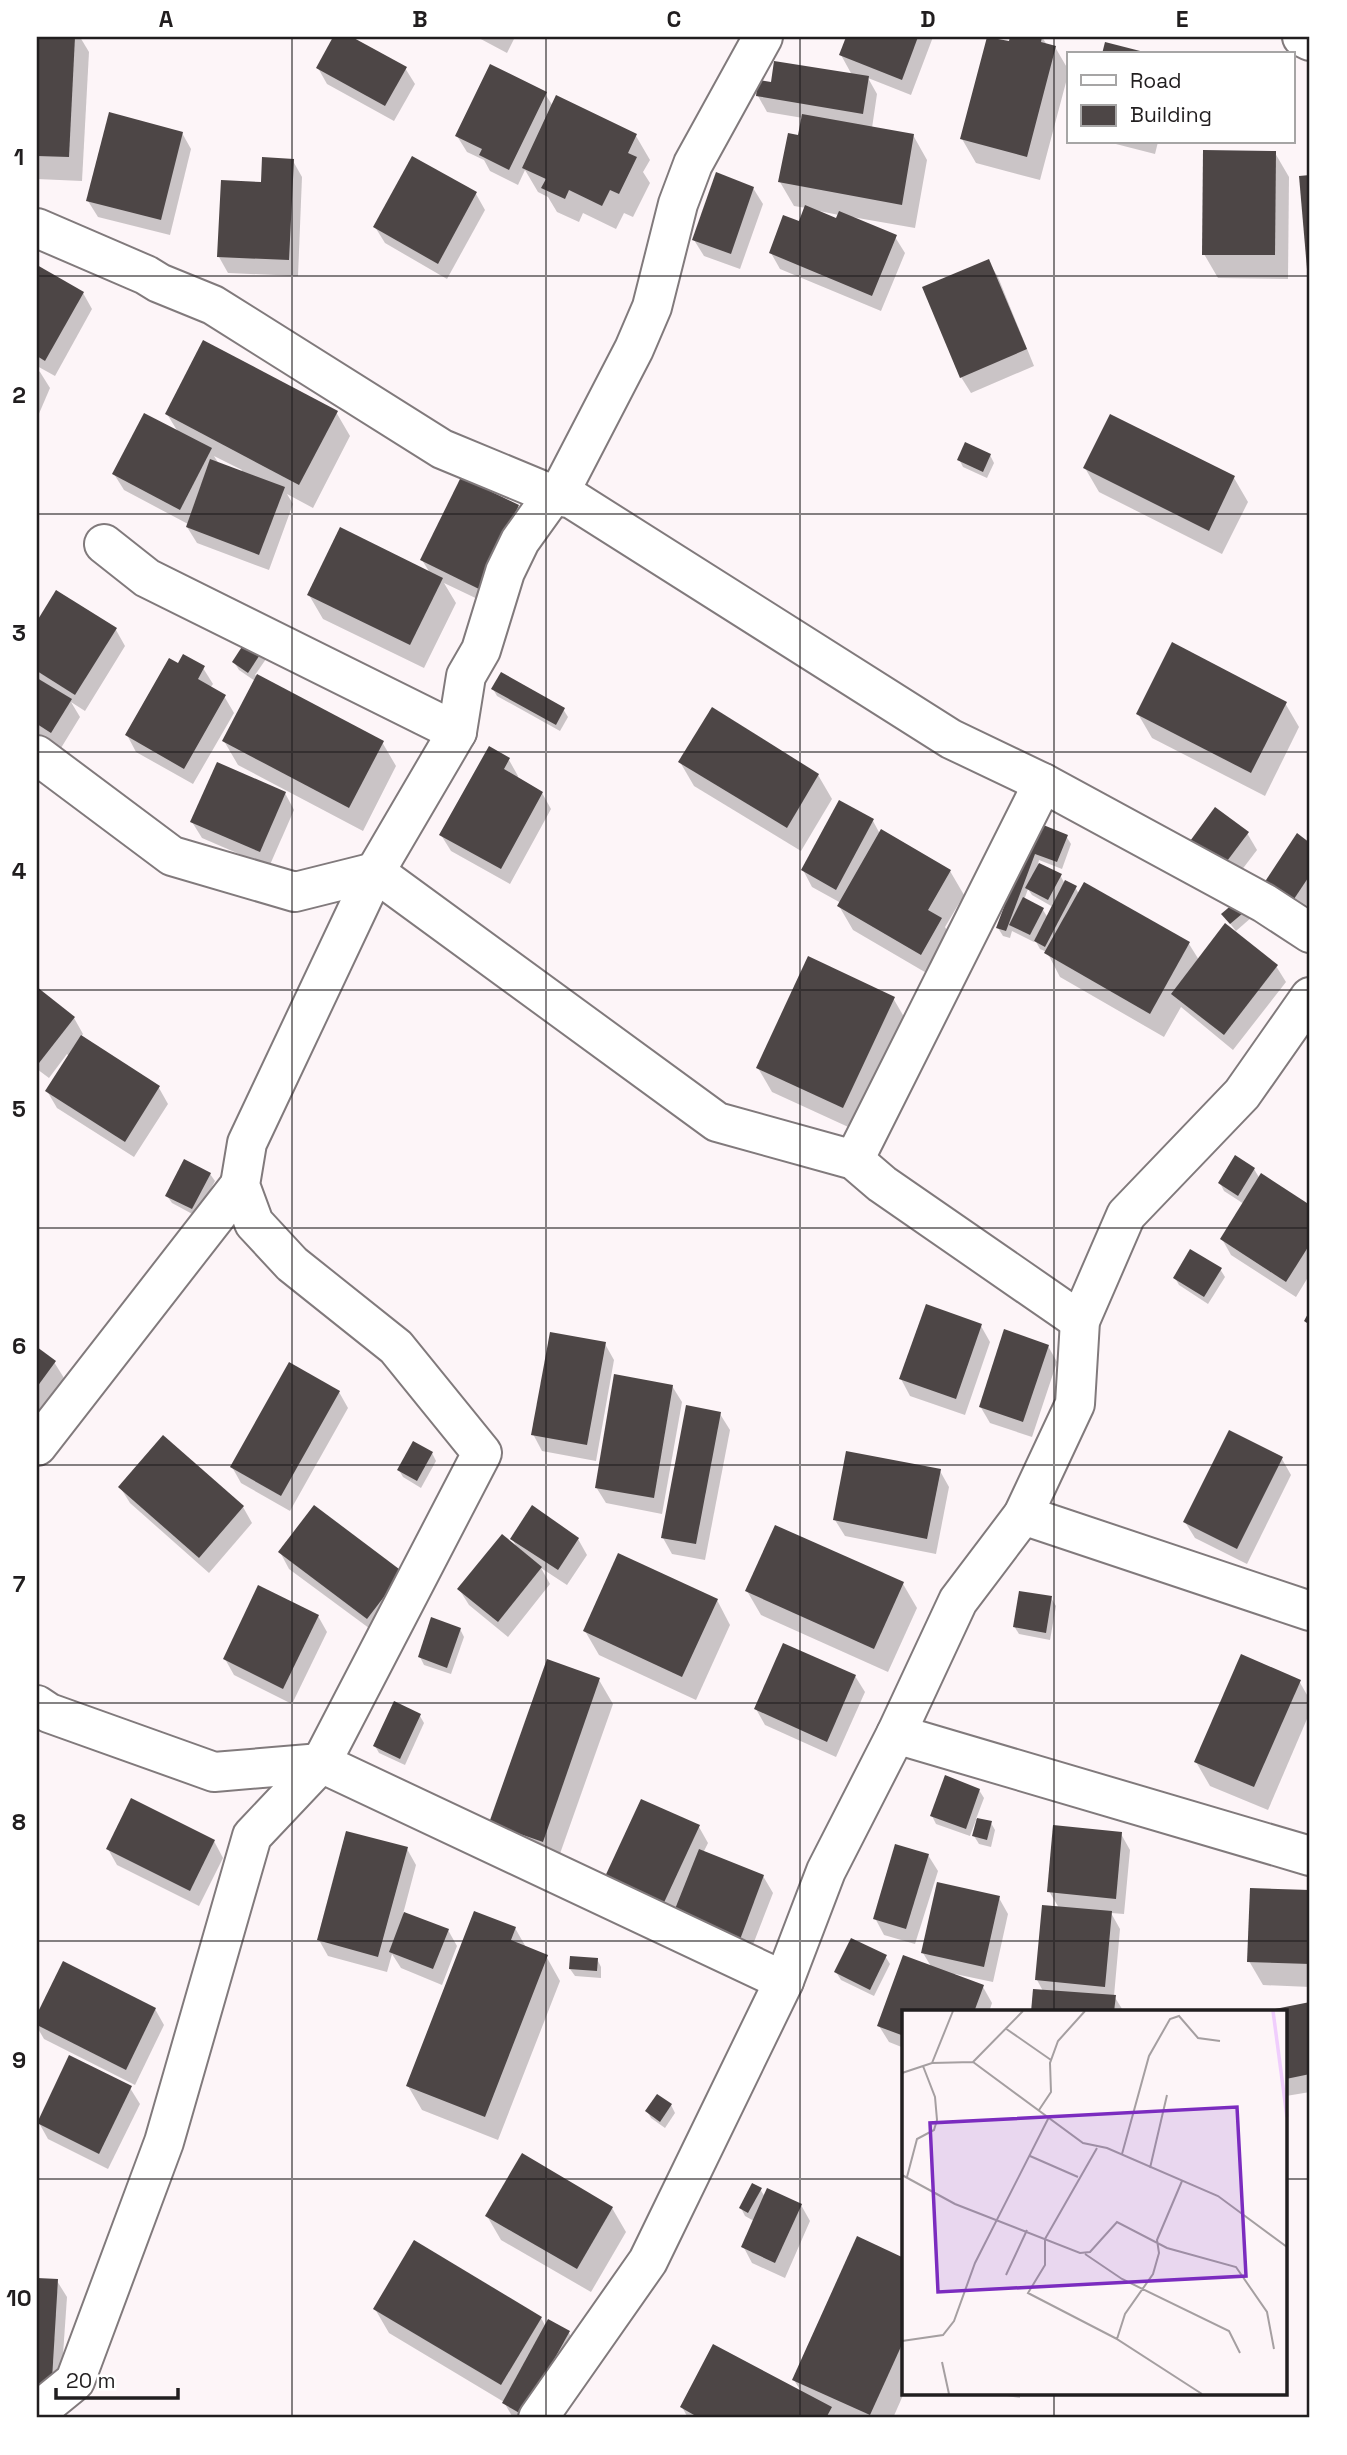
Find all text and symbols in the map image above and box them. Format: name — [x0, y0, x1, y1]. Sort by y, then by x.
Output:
text: A — [159, 4, 174, 34]
text: B — [412, 4, 428, 34]
text: C — [667, 4, 681, 34]
text: D — [920, 4, 936, 34]
text: E — [1176, 4, 1188, 34]
legend — [1067, 52, 1294, 144]
text: Road — [1130, 67, 1182, 94]
text: Building — [1130, 101, 1212, 128]
text: 1 — [14, 142, 24, 172]
text: 2 — [12, 380, 26, 410]
text: 3 — [12, 618, 26, 648]
text: 4 — [12, 856, 27, 886]
text: 5 — [12, 1094, 26, 1124]
text: 6 — [12, 1331, 26, 1361]
text: 7 — [13, 1569, 26, 1599]
text: 8 — [12, 1807, 26, 1837]
inset map — [902, 2010, 1288, 2396]
text: 9 — [12, 2045, 26, 2075]
text: 10 — [6, 2283, 32, 2313]
scale bar — [56, 2357, 178, 2401]
text: 20 m — [66, 2367, 116, 2394]

